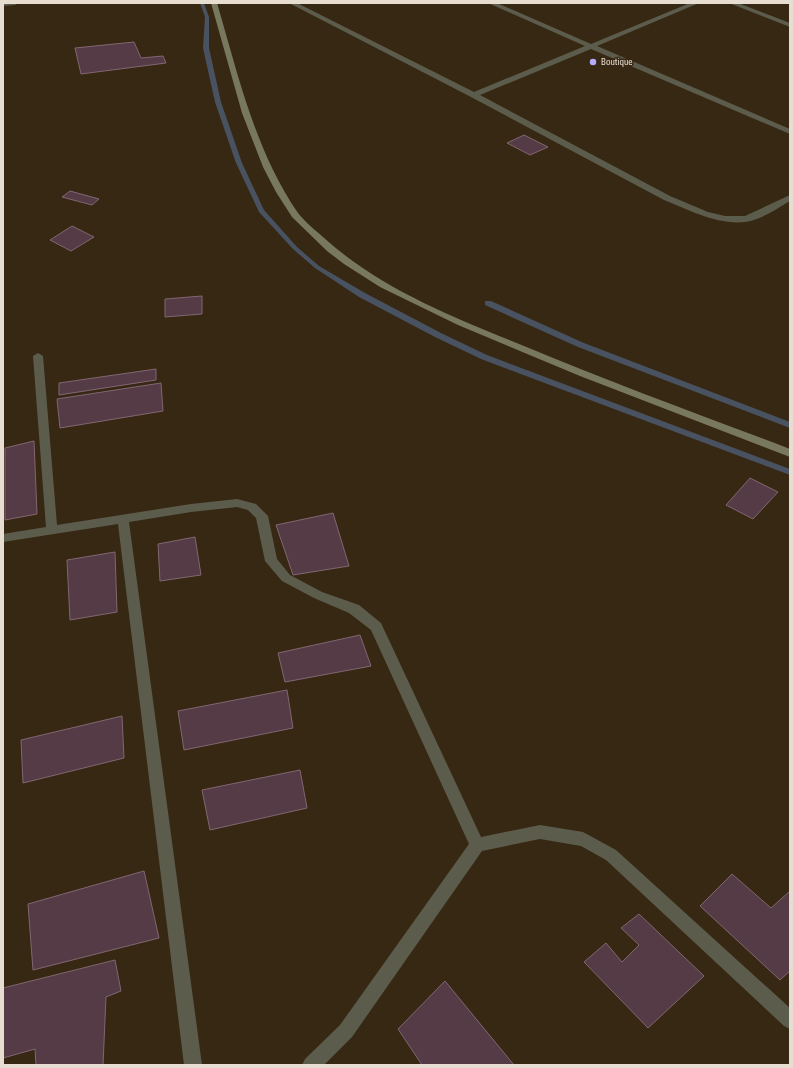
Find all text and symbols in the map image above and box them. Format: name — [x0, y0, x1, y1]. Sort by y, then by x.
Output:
marker: Boutique — [588, 57, 598, 67]
place label: Boutique — [601, 57, 633, 67]

